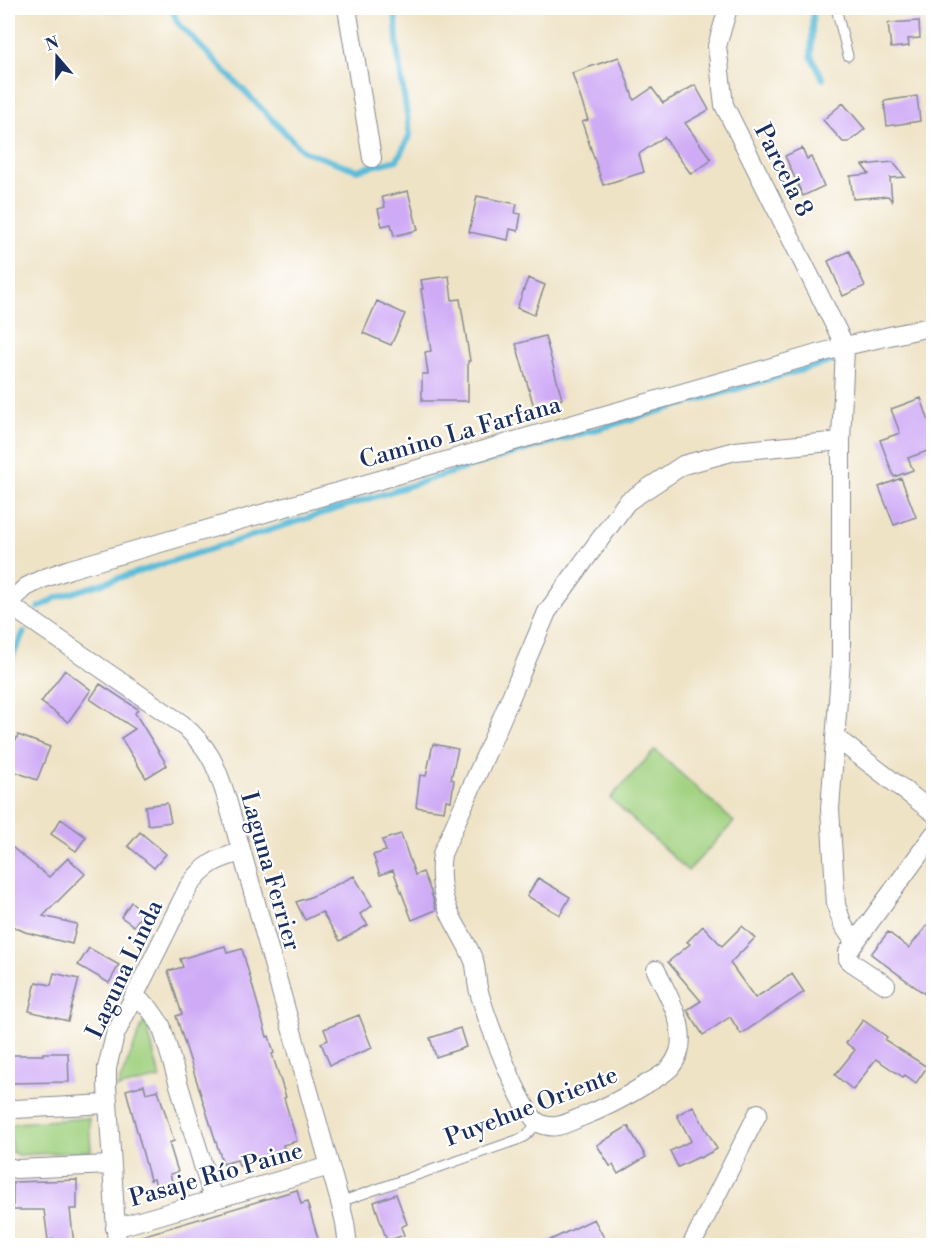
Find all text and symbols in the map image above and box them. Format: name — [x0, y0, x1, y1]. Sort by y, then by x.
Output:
north arrow — [27, 27, 87, 87]
text: N — [43, 32, 62, 55]
street label: Parcela 8 — [747, 119, 819, 222]
street label: Camino La Farfana — [356, 390, 565, 476]
street label: Laguna Ferrier — [233, 788, 307, 954]
street label: Laguna Linda — [80, 895, 170, 1043]
street label: Puyehue Oriente — [441, 1060, 622, 1154]
street label: Pasaje Río Paine — [126, 1136, 307, 1214]

